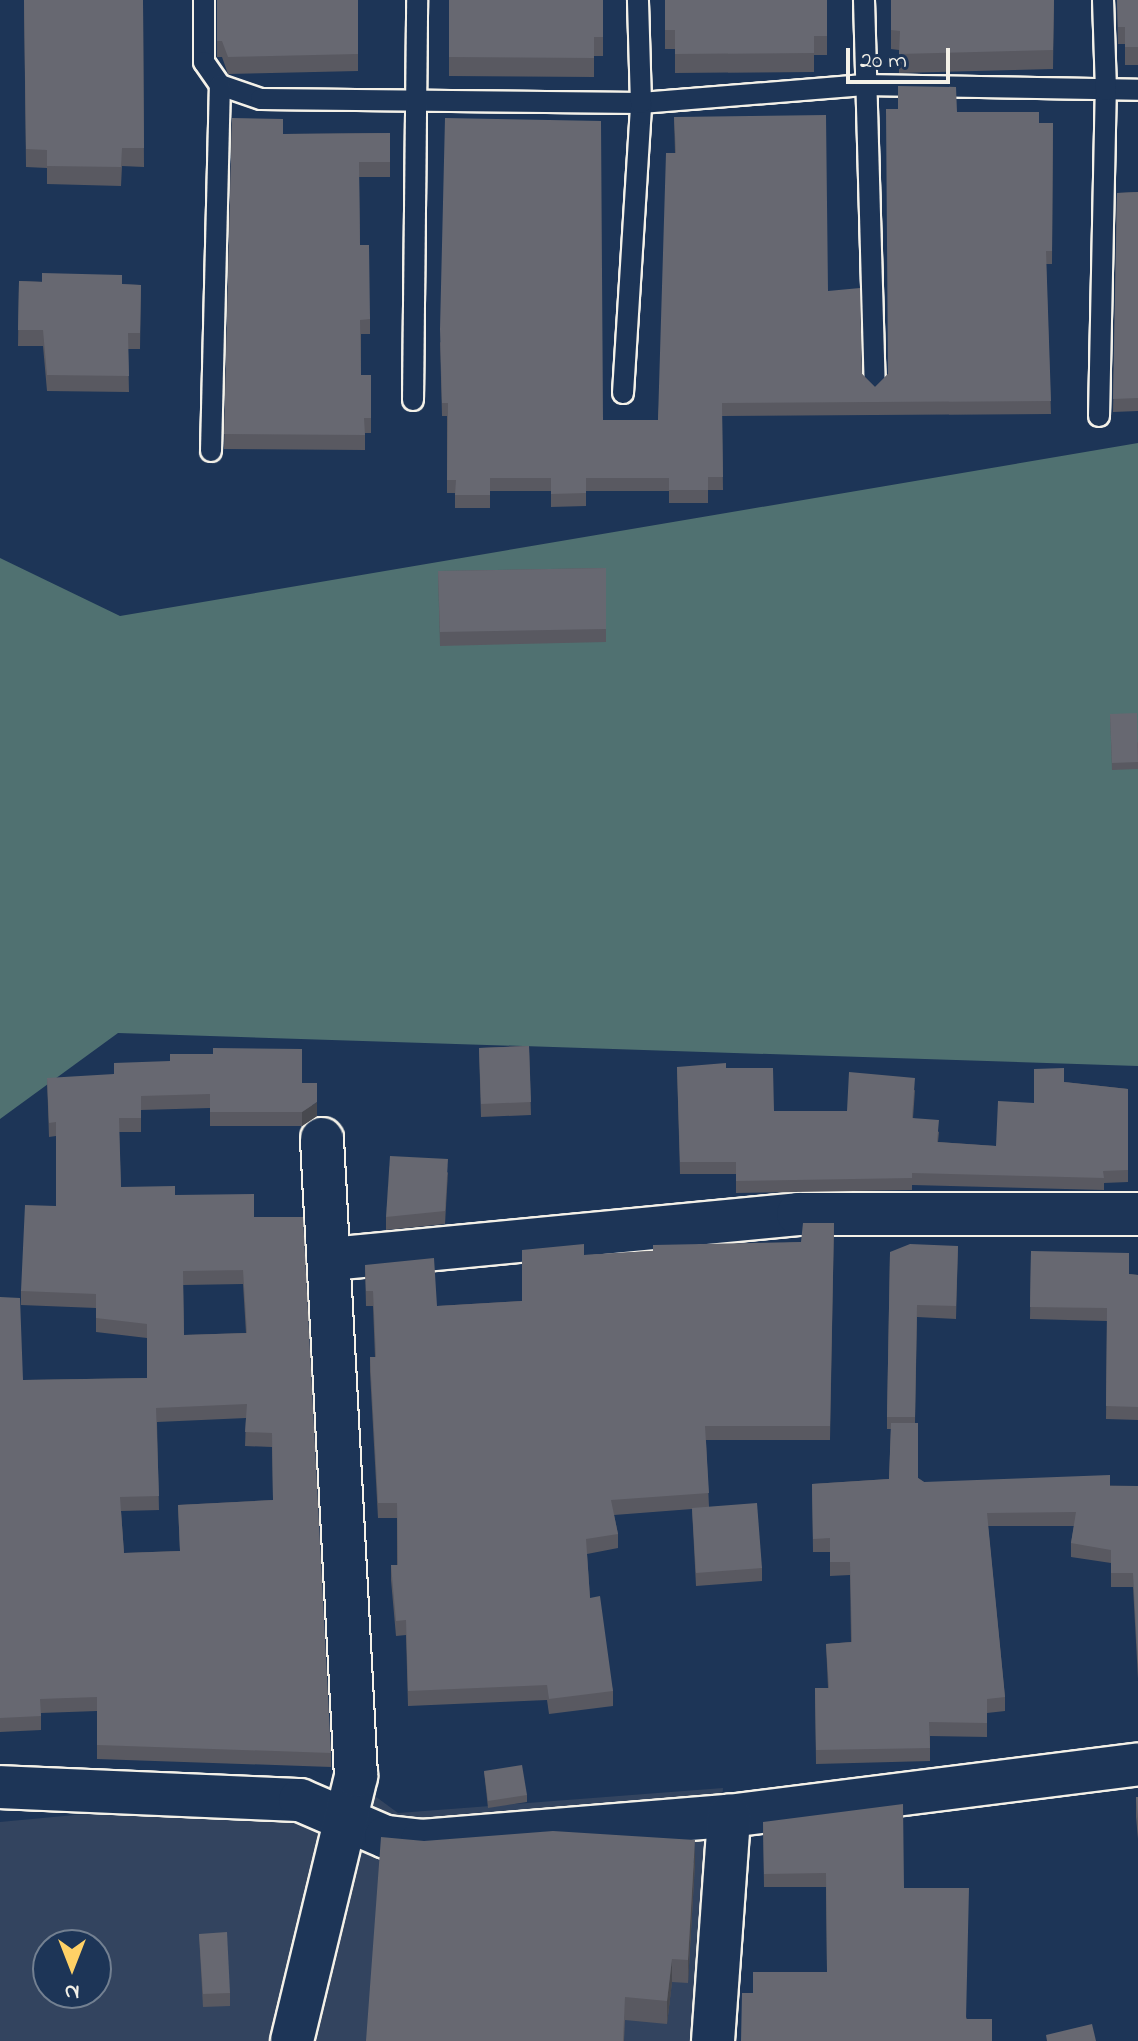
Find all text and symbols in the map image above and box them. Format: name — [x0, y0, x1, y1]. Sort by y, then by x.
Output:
scale bar — [850, 32, 954, 82]
text: 20 m — [860, 44, 907, 79]
north arrow — [32, 1929, 112, 2009]
text: N — [65, 1975, 79, 2007]

